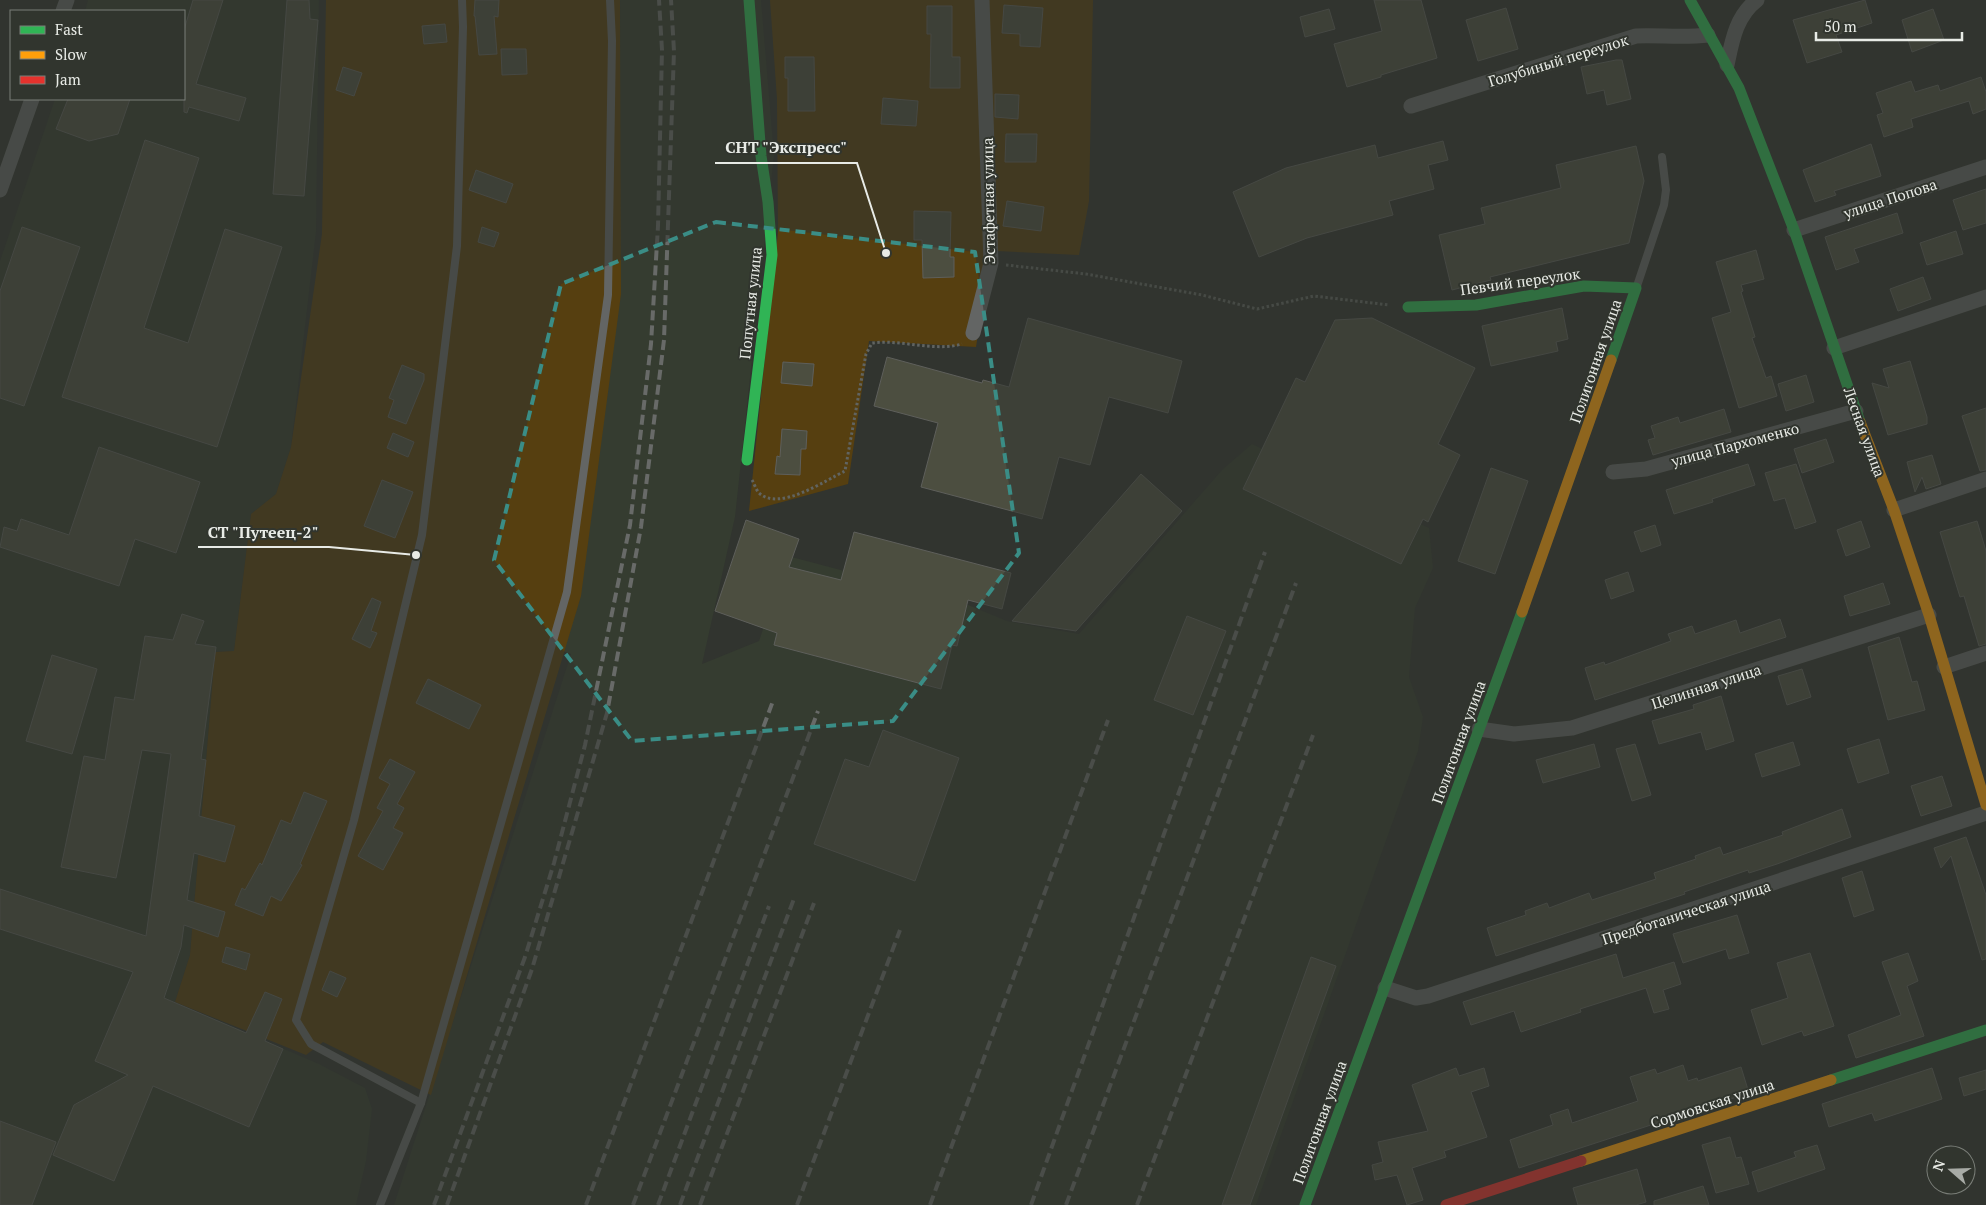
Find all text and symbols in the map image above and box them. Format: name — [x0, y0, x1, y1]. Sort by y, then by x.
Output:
legend — [10, 10, 185, 100]
scale bar — [1816, 10, 1962, 42]
text: 50 m — [1824, 16, 1857, 36]
text: Fast — [55, 19, 83, 39]
street label: Голубиный переулок — [1486, 29, 1631, 91]
text: Slow — [55, 44, 88, 64]
text: Jam — [55, 69, 81, 89]
callout: СНТ "Экспресс" — [715, 132, 857, 163]
text: СНТ "Экспресс" — [725, 136, 847, 158]
street label: Эстафетная улица — [977, 137, 999, 265]
street label: улица Попова — [1840, 173, 1940, 223]
street label: Попутная улица — [734, 245, 766, 360]
street label: Певчий переулок — [1459, 263, 1582, 299]
street label: Полигонная улица — [1564, 296, 1626, 426]
street label: Лесная улица — [1839, 383, 1891, 480]
street label: улица Пархоменко — [1668, 417, 1801, 471]
callout: СТ "Путеец-2" — [198, 516, 329, 547]
text: СТ "Путеец-2" — [208, 521, 318, 543]
street label: Целинная улица — [1648, 659, 1764, 713]
street label: Полигонная улица — [1426, 677, 1490, 806]
street label: Предботаническая улица — [1599, 875, 1773, 949]
street label: Полигонная улица — [1287, 1057, 1351, 1186]
street label: Сормовская улица — [1648, 1073, 1777, 1132]
north arrow — [1926, 1145, 1976, 1195]
text: N — [1928, 1157, 1949, 1174]

